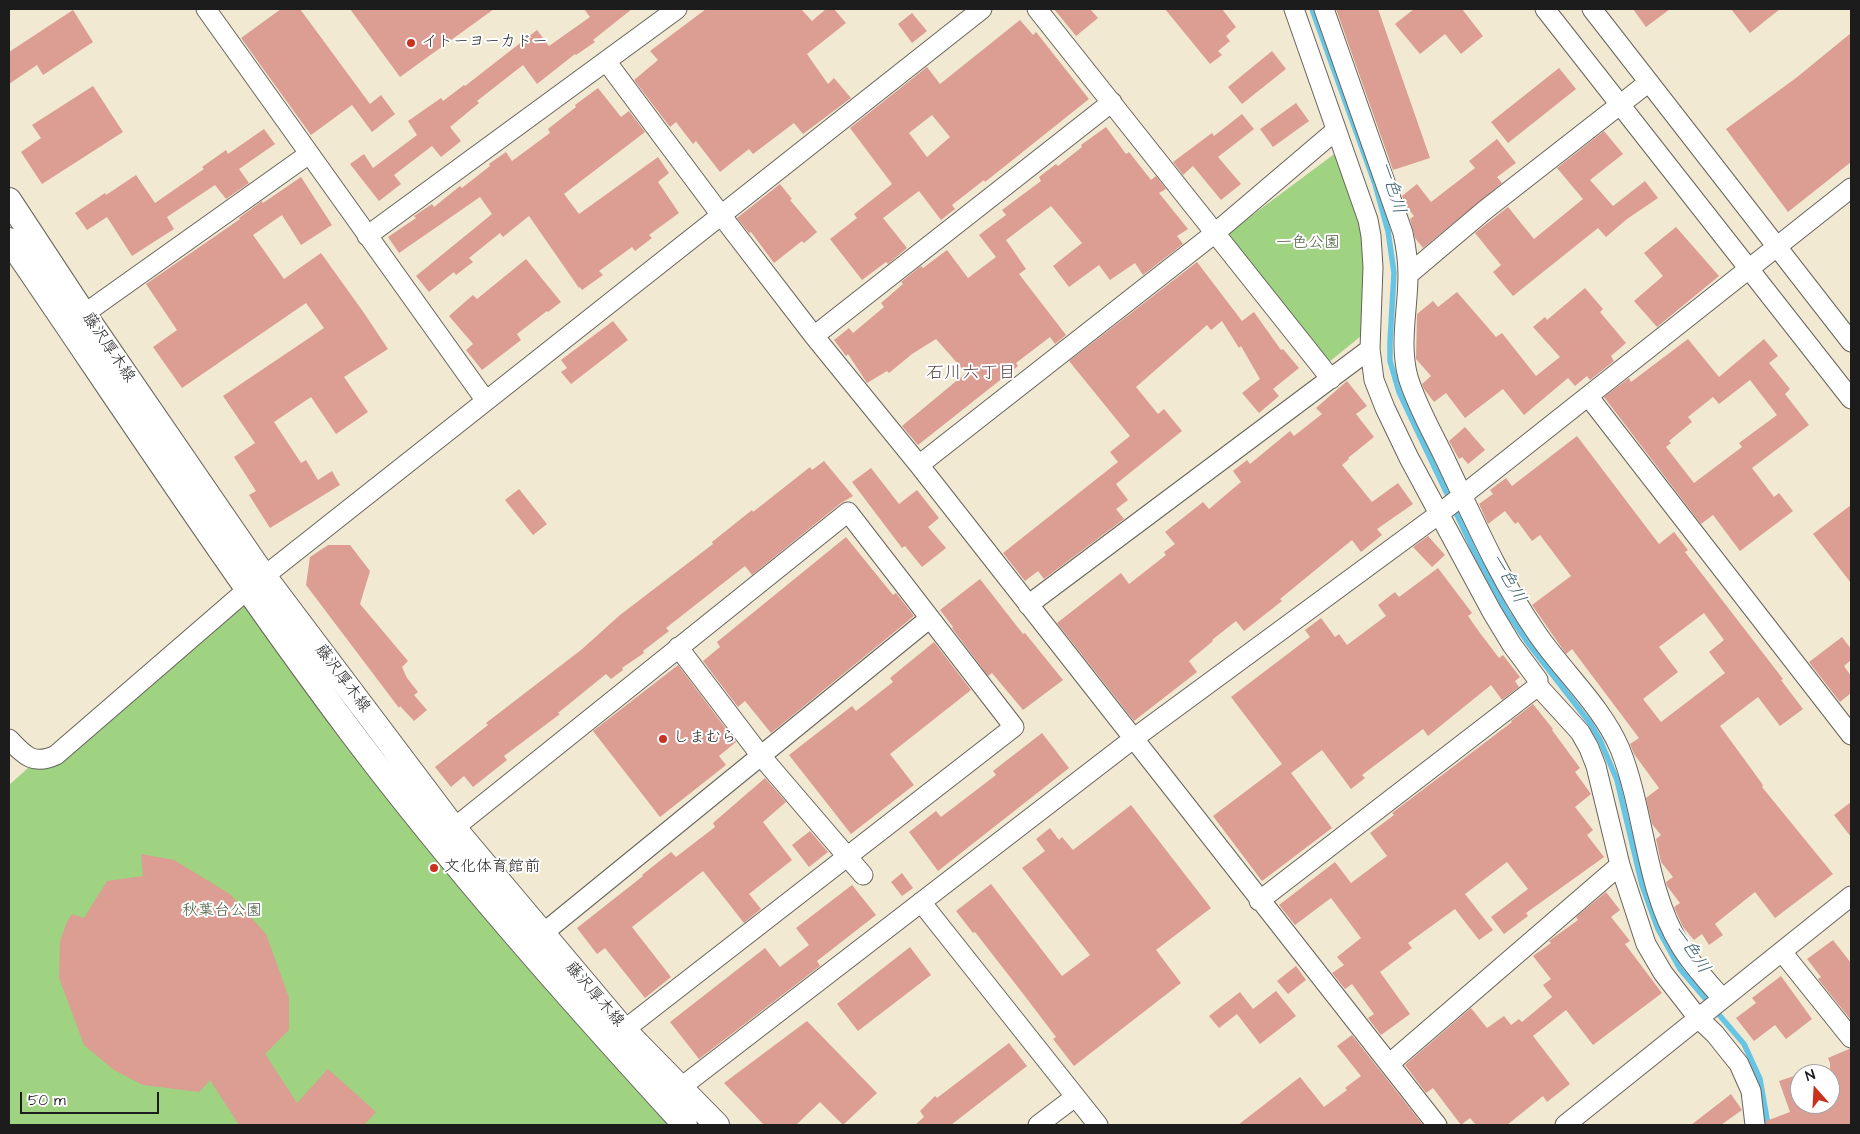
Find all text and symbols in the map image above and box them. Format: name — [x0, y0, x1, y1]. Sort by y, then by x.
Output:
place label: イトーヨーカドー — [421, 33, 548, 53]
marker: イトーヨーカドー — [405, 37, 417, 49]
water label: 一色川 — [1373, 159, 1409, 217]
park label: 一色公園 — [1276, 234, 1340, 254]
street label: 藤沢厚木線 — [78, 309, 138, 387]
district label: 石川六丁目 — [926, 363, 1016, 385]
water label: 一色川 — [1484, 550, 1530, 608]
street label: 藤沢厚木線 — [310, 641, 374, 717]
place label: しまむら — [673, 729, 737, 749]
marker: しまむら — [657, 733, 669, 745]
place label: 文化体育館前 — [444, 858, 540, 878]
marker: 文化体育館前 — [428, 862, 440, 874]
park label: 秋葉台公園 — [182, 902, 262, 922]
water label: 一色川 — [1666, 921, 1714, 979]
street label: 藤沢厚木線 — [561, 959, 627, 1031]
north arrow — [1790, 1064, 1840, 1114]
text: N — [1803, 1065, 1818, 1087]
scale bar — [22, 1082, 161, 1114]
text: 50 m — [28, 1090, 66, 1111]

